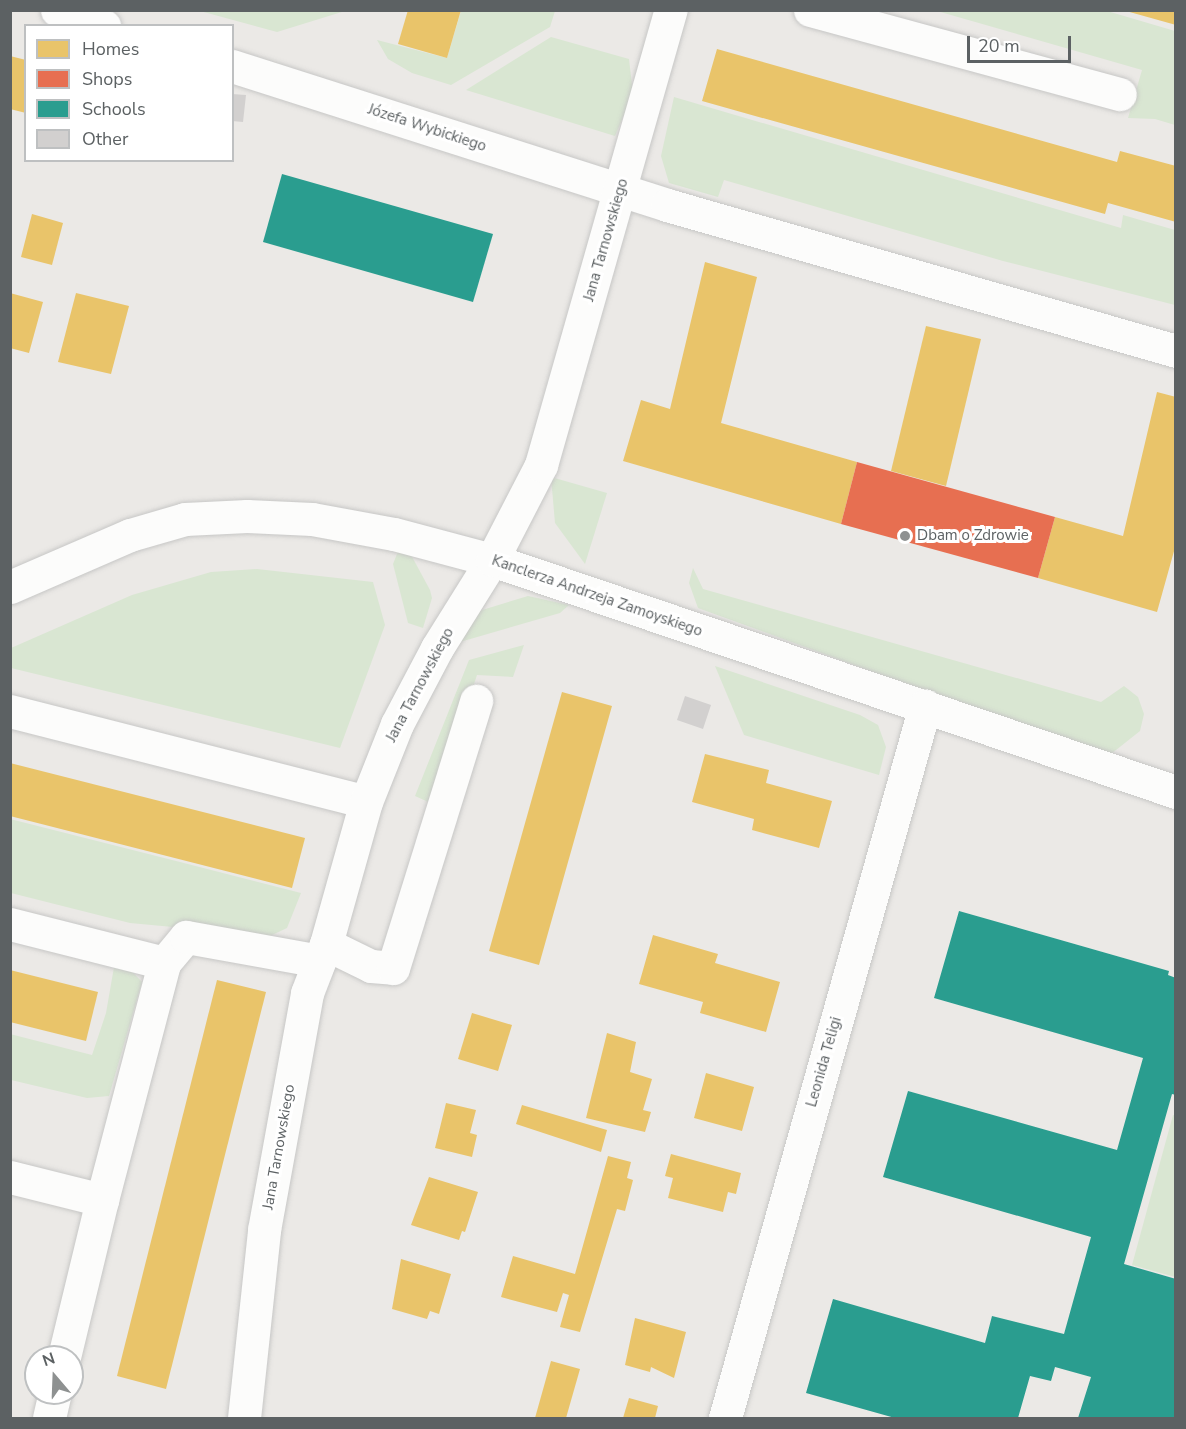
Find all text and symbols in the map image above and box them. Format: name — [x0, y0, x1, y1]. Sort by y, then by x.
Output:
legend — [24, 24, 234, 162]
scale bar — [970, 24, 1074, 62]
text: 20 m — [978, 34, 1020, 58]
text: Homes — [82, 37, 139, 61]
text: Shops — [82, 67, 132, 91]
text: Schools — [82, 97, 146, 121]
street label: Józefa Wybickiego — [365, 100, 489, 156]
text: Other — [82, 127, 128, 151]
street label: Jana Tarnowskiego — [580, 177, 632, 303]
place label: Dbam o Zdrowie — [917, 527, 1029, 545]
marker: Dbam o Zdrowie — [898, 529, 912, 543]
street label: Kanclerza Andrzeja Zamoyskiego — [489, 551, 705, 641]
street label: Jana Tarnowskiego — [382, 625, 458, 745]
street label: Leonida Teligi — [803, 1015, 845, 1109]
street label: Jana Tarnowskiego — [259, 1083, 299, 1211]
north arrow — [24, 1345, 84, 1405]
text: N — [40, 1348, 58, 1372]

